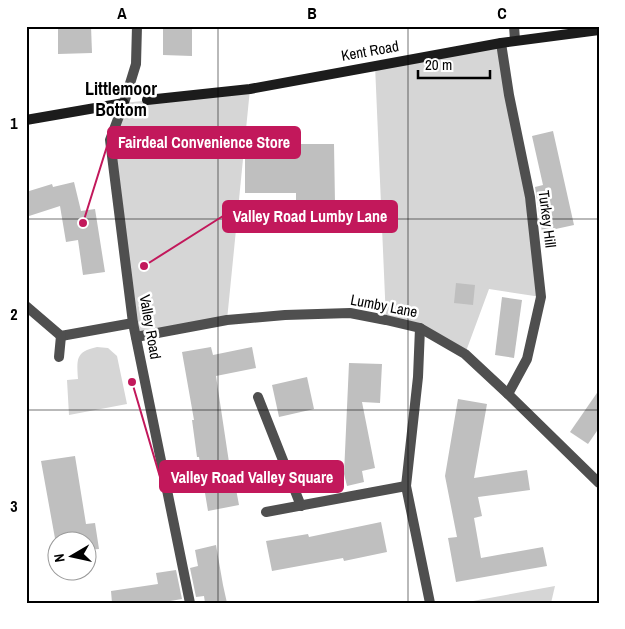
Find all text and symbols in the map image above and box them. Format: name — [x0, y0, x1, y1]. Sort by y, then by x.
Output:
text: A — [117, 2, 127, 24]
text: B — [307, 2, 317, 24]
text: C — [497, 2, 507, 24]
street label: Kent Road — [339, 35, 400, 66]
scale bar — [418, 48, 490, 80]
text: 20 m — [425, 54, 452, 75]
district label: Littlemoor Bottom — [85, 76, 157, 122]
text: 1 — [10, 112, 18, 134]
callout: Fairdeal Convenience Store — [108, 127, 300, 158]
text: Fairdeal Convenience Store — [118, 131, 290, 153]
street label: Turkey Hill — [534, 189, 561, 249]
callout: Valley Road Lumby Lane — [223, 201, 397, 232]
text: Valley Road Lumby Lane — [233, 205, 387, 227]
street label: Lumby Lane — [349, 289, 419, 322]
street label: Valley Road — [134, 293, 167, 361]
text: 2 — [10, 303, 18, 325]
callout: Valley Road Valley Square — [160, 461, 343, 492]
text: Valley Road Valley Square — [171, 466, 333, 488]
text: 3 — [10, 495, 18, 517]
north arrow — [48, 532, 98, 582]
text: N — [50, 553, 69, 564]

